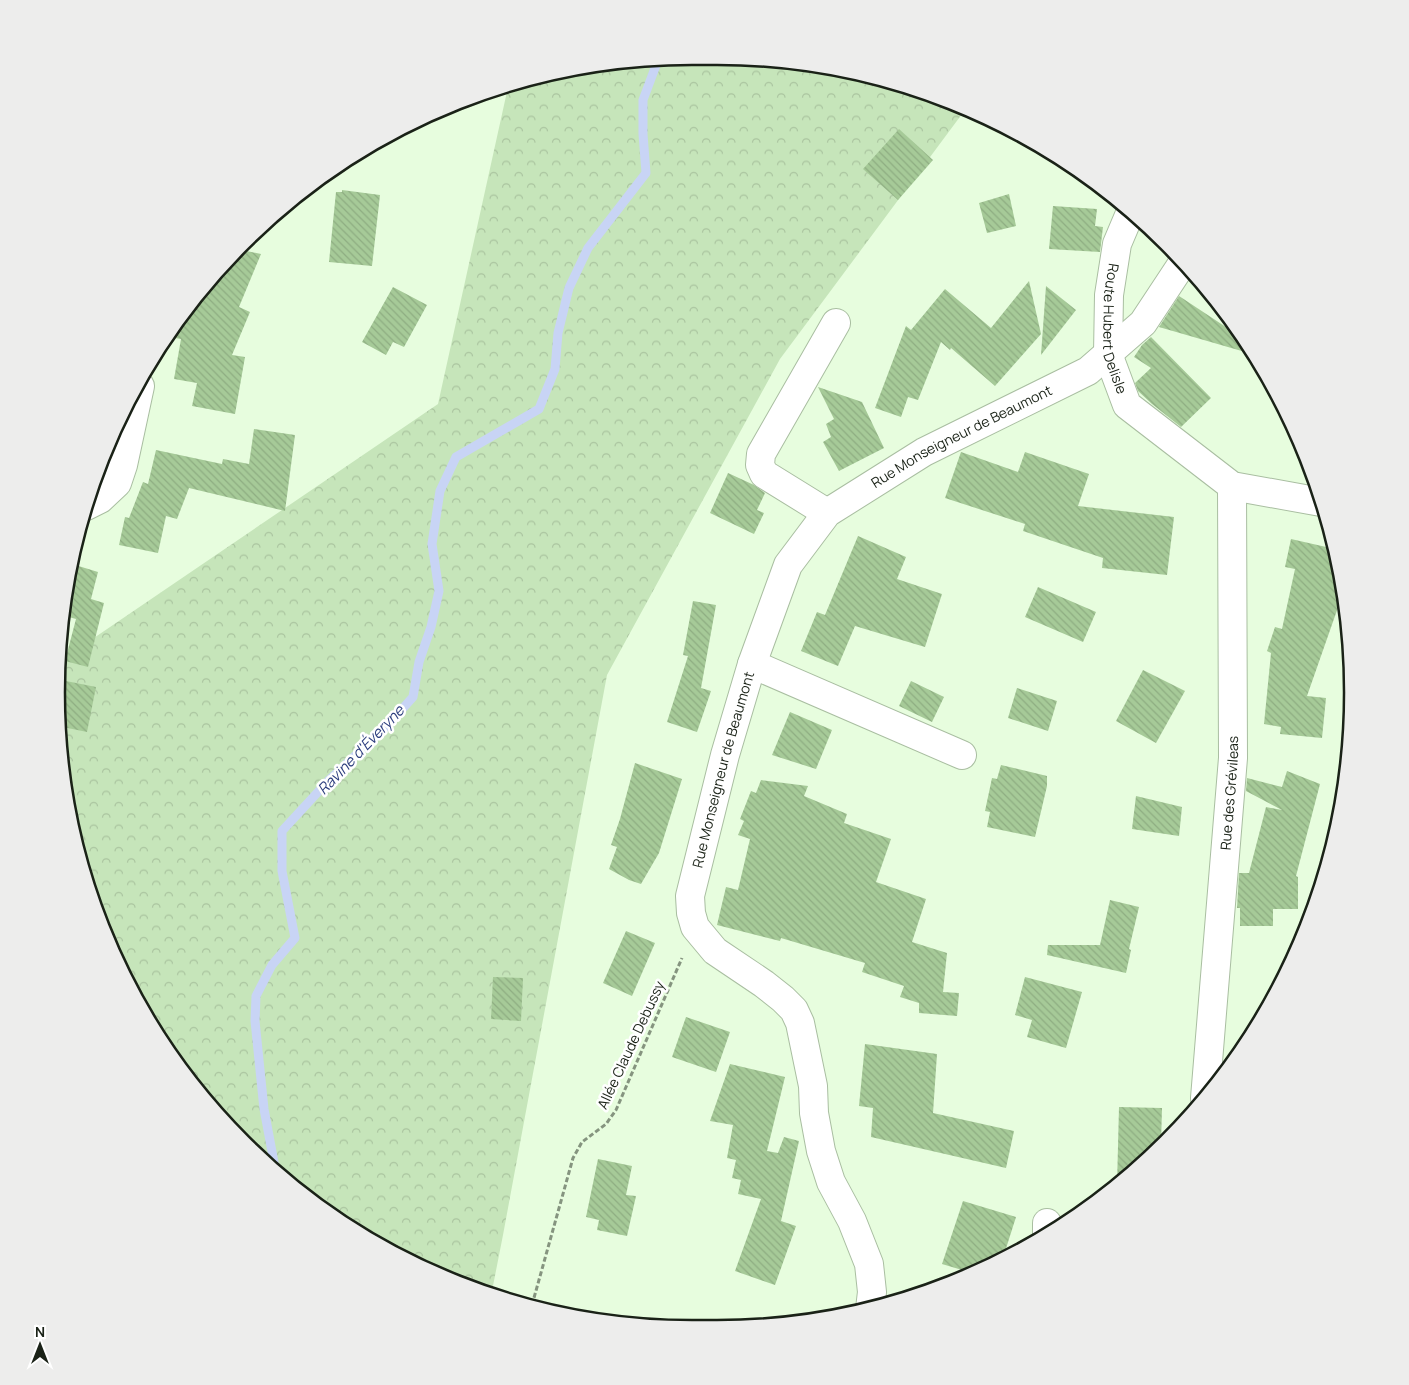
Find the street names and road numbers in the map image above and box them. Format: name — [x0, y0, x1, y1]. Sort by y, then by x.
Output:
street label: Route Hubert Delisle — [1099, 262, 1132, 396]
street label: Rue Monseigneur de Beaumont — [867, 380, 1055, 492]
street label: Rue Monseigneur de Beaumont — [687, 669, 758, 870]
street label: Rue des Grévileas — [1215, 736, 1242, 851]
street label: Allée Claude Debussy — [593, 977, 669, 1112]

